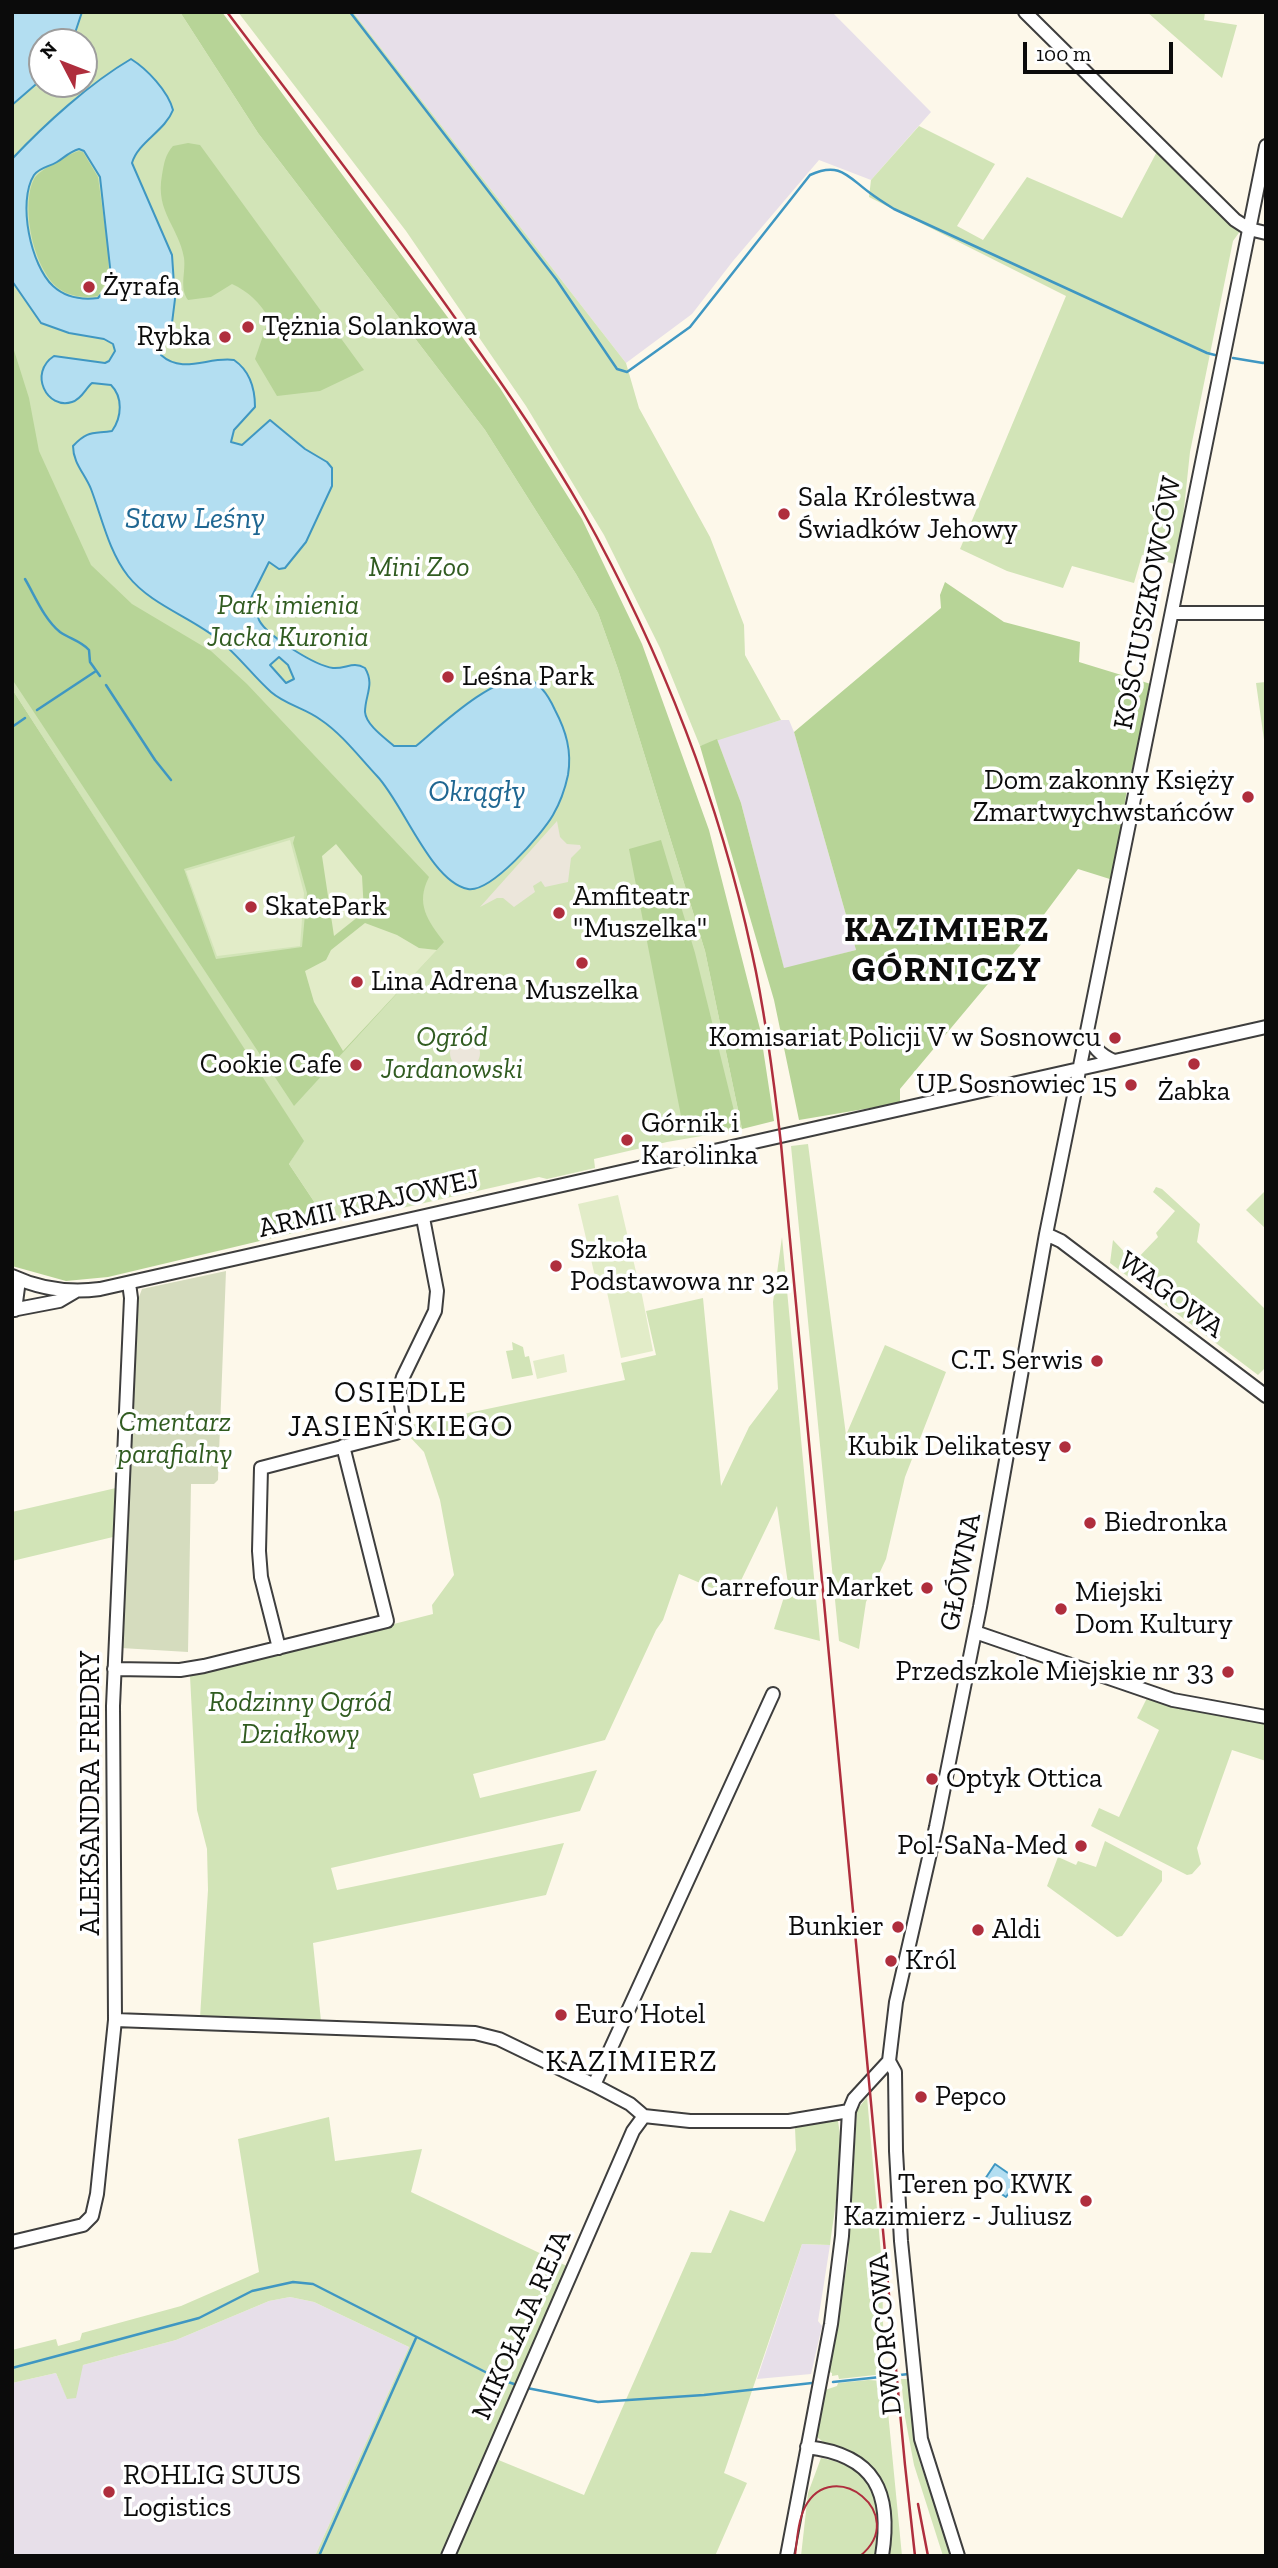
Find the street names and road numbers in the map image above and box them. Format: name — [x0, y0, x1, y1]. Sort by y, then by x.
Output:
street label: KOŚCIUSZKOWCÓW — [1107, 473, 1189, 733]
street label: ARMII KRAJOWEJ — [255, 1162, 483, 1246]
street label: WAGOWA — [1111, 1244, 1231, 1346]
street label: GŁÓWNA — [933, 1510, 989, 1634]
street label: ALEKSANDRA FREDRY — [74, 1651, 108, 1935]
street label: MIKOŁAJA REJA — [465, 2225, 579, 2425]
street label: DWORCOWA — [862, 2252, 910, 2416]

